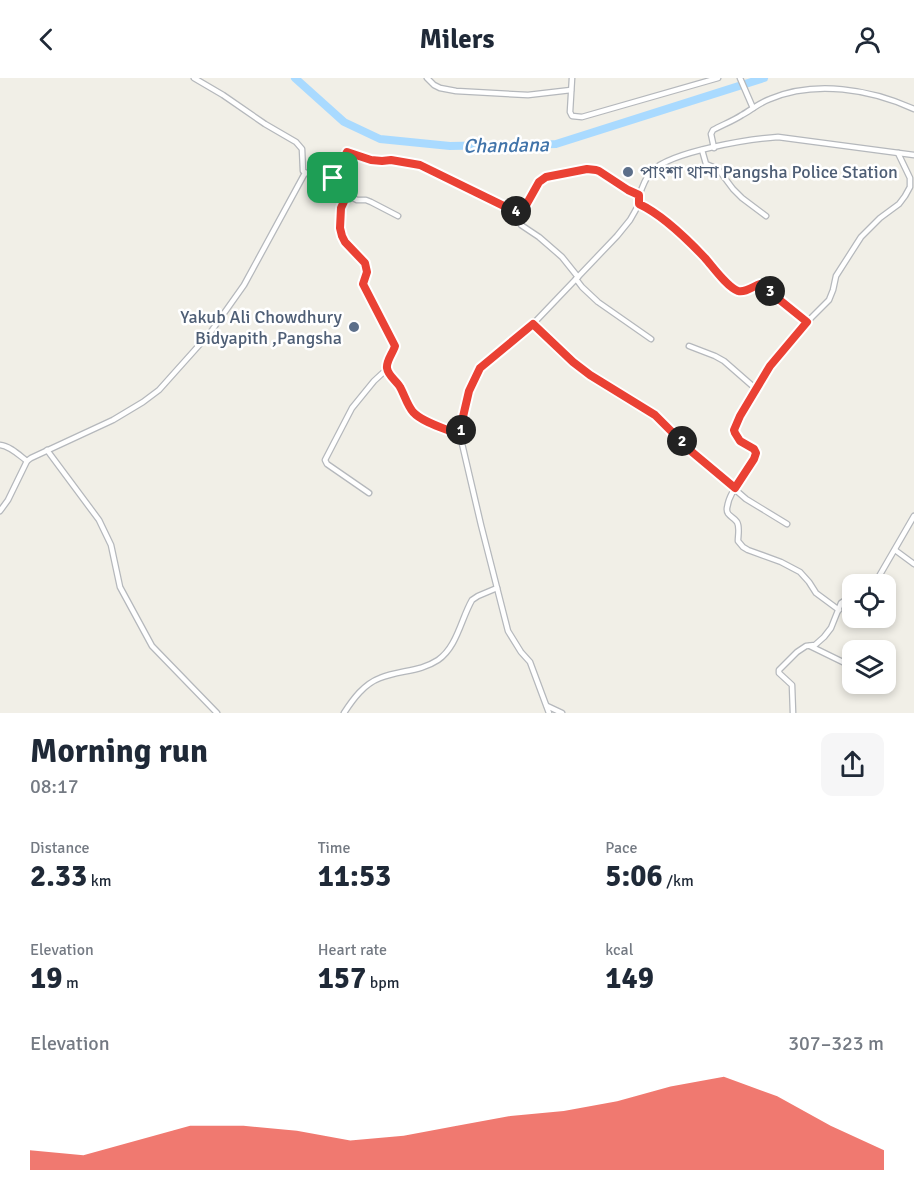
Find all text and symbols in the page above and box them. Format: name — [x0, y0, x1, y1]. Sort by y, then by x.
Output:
icon: back — [30, 23, 63, 56]
text: Milers — [420, 23, 494, 56]
icon: person — [851, 23, 884, 56]
water label: Chandana — [463, 132, 550, 159]
pin — [307, 152, 358, 203]
icon: arrive — [316, 161, 349, 194]
place label: পাংশা থানা Pangsha Police Station — [640, 161, 898, 183]
marker: পাংশা থানা Pangsha Police Station — [621, 165, 635, 179]
pin: 4 — [501, 196, 531, 226]
text: 4 — [512, 201, 520, 221]
pin: 3 — [755, 276, 785, 306]
text: 3 — [766, 281, 774, 301]
place label: Yakub Ali Chowdhury Bidyapith ,Pangsha — [180, 306, 343, 349]
marker: Yakub Ali Chowdhury Bidyapith ,Pangsha — [347, 320, 361, 334]
pin: 1 — [446, 415, 476, 445]
text: 1 — [457, 420, 465, 440]
pin: 2 — [667, 426, 697, 456]
text: 2 — [678, 431, 686, 451]
map controls — [842, 574, 896, 694]
button: locate — [842, 574, 896, 628]
button: layers — [842, 640, 896, 694]
text: Morning run — [30, 731, 208, 772]
button: share — [821, 733, 884, 796]
text: 08:17 — [30, 774, 79, 799]
text: Distance — [30, 838, 90, 858]
text: Time — [318, 838, 351, 858]
text: Pace — [605, 838, 638, 858]
text: 2.33 — [30, 858, 87, 895]
text: 11:53 — [318, 858, 391, 895]
text: 5:06 — [605, 858, 663, 895]
text: km — [87, 871, 112, 891]
text: /km — [663, 871, 694, 891]
text: Elevation — [30, 940, 94, 960]
text: Heart rate — [318, 940, 387, 960]
text: kcal — [605, 940, 633, 960]
text: 19 — [30, 960, 62, 997]
text: 157 — [318, 960, 366, 997]
text: 149 — [605, 960, 654, 997]
text: m — [62, 973, 79, 993]
text: bpm — [366, 973, 399, 993]
text: Elevation — [30, 1031, 110, 1056]
text: 307–323 m — [788, 1031, 884, 1056]

